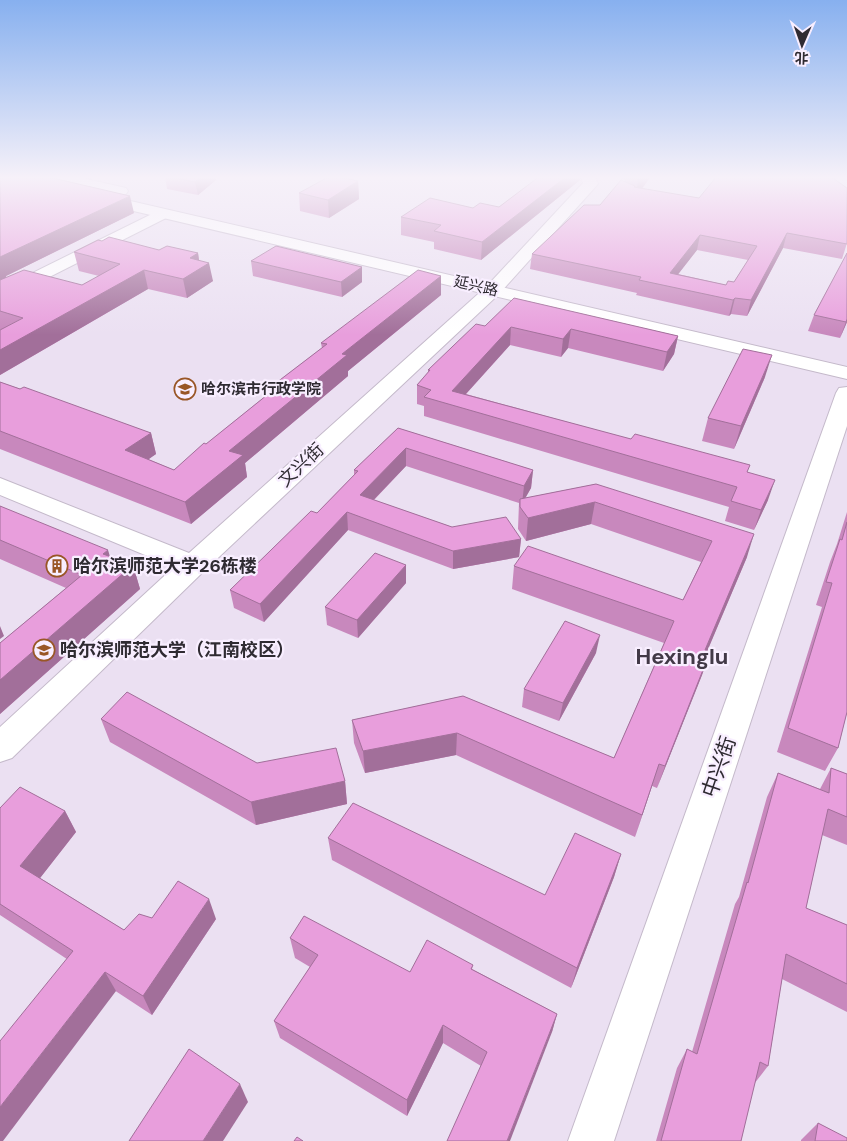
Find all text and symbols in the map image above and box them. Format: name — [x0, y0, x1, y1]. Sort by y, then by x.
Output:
north arrow — [777, 20, 827, 70]
text: 北 — [794, 49, 809, 67]
street label: 延兴路 — [452, 271, 500, 301]
school or university icon: 哈尔滨市行政学院 — [173, 377, 197, 401]
place label: 哈尔滨市行政学院 — [201, 379, 321, 399]
street label: 文兴街 — [273, 438, 329, 492]
building icon: 哈尔滨师范大学26栋楼 — [45, 554, 69, 578]
place label: 哈尔滨师范大学26栋楼 — [73, 554, 257, 578]
school or university icon: 哈尔滨师范大学（江南校区） — [32, 638, 56, 662]
place label: 哈尔滨师范大学（江南校区） — [60, 638, 294, 662]
district label: Hexinglu — [636, 642, 728, 671]
street label: 中兴街 — [696, 733, 742, 801]

